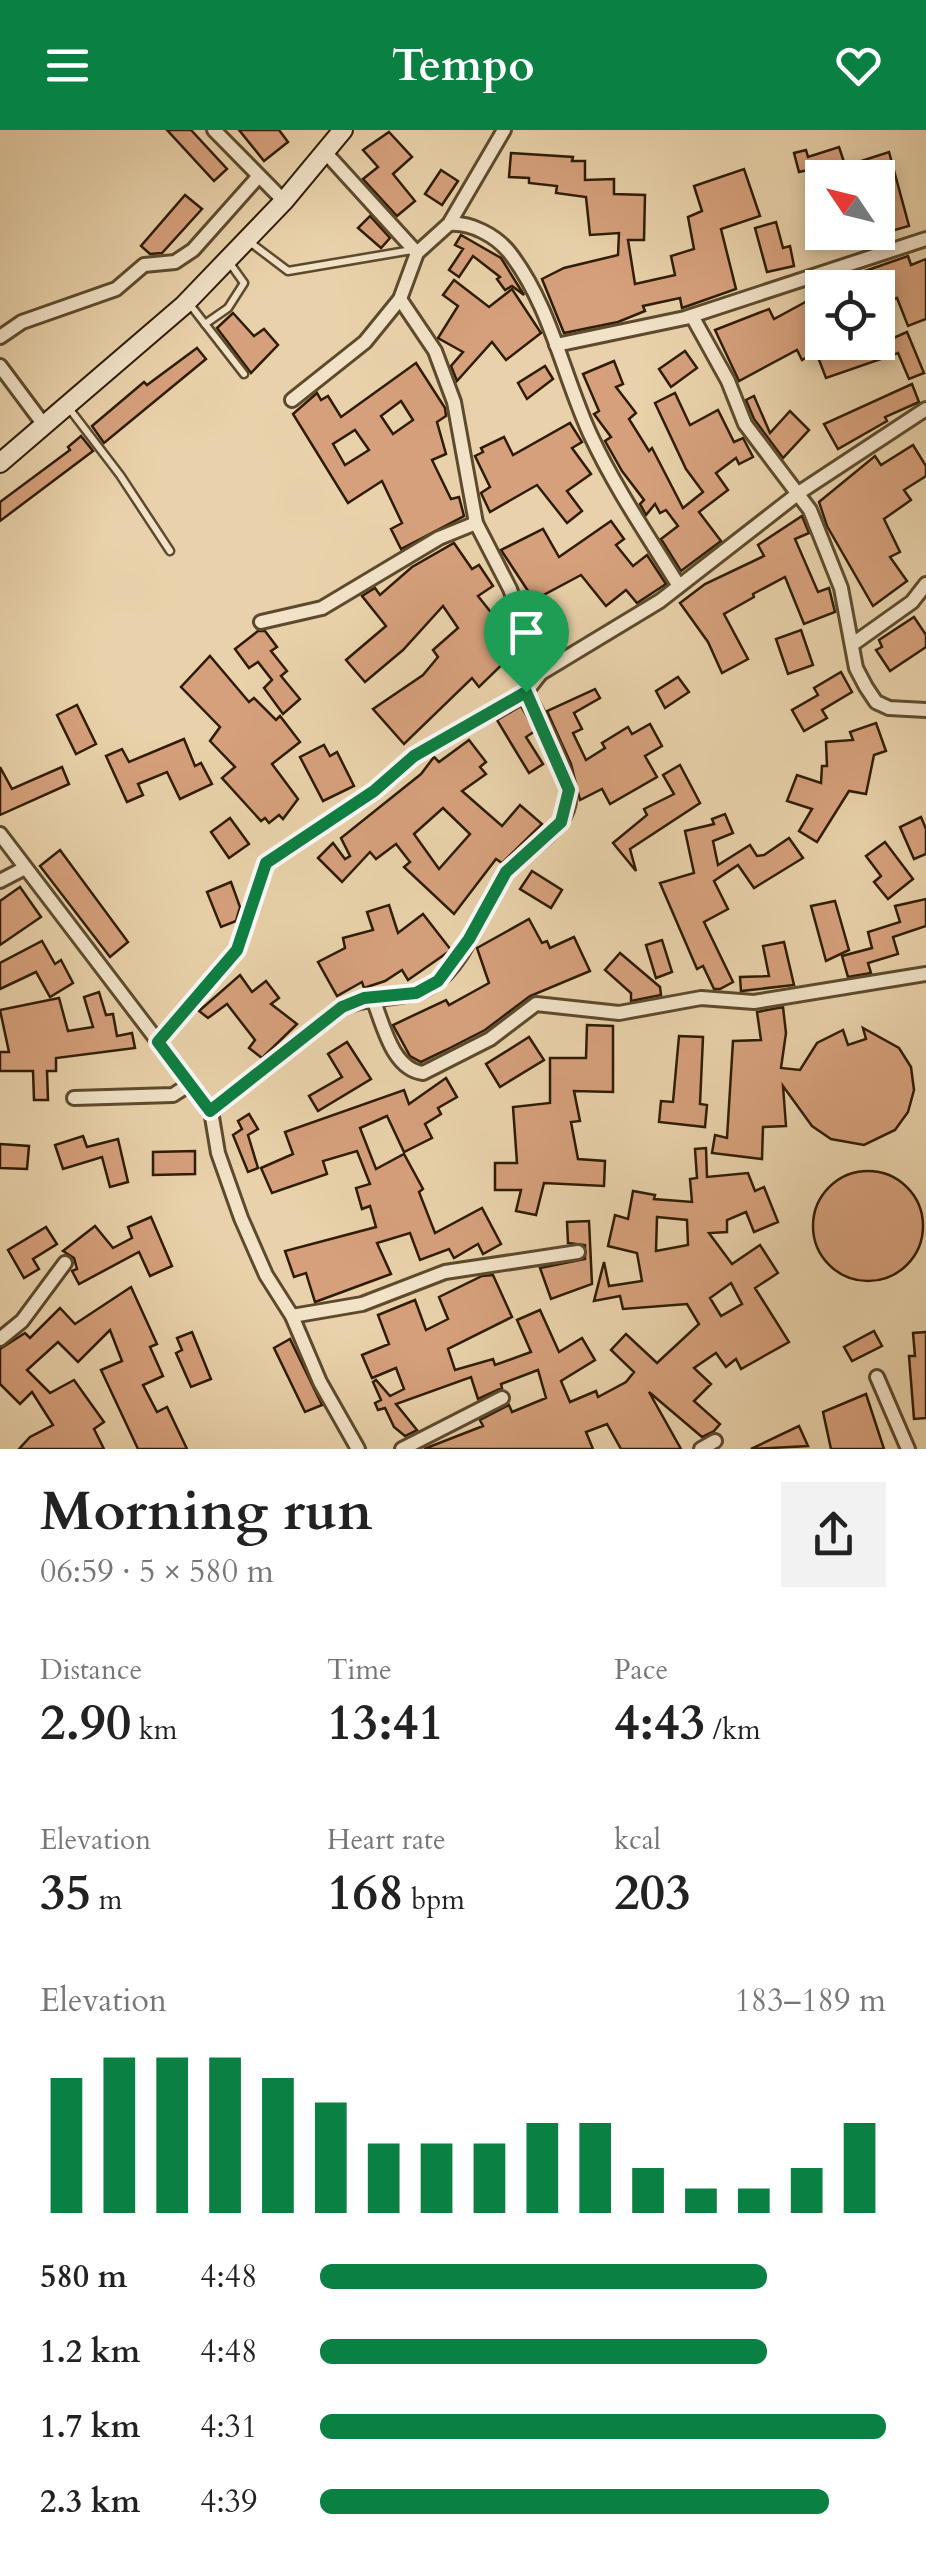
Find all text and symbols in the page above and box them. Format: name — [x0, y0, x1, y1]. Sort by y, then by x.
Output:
text: Tempo — [392, 35, 534, 96]
icon: menu — [40, 38, 95, 93]
icon: heart — [831, 38, 886, 93]
north arrow — [805, 160, 895, 250]
map controls — [805, 160, 895, 360]
button: locate — [805, 270, 895, 360]
pin — [484, 590, 569, 693]
icon: arrive — [499, 605, 554, 660]
text: Morning run — [40, 1475, 373, 1549]
button: share — [781, 1482, 886, 1587]
text: 06:59 · 5 × 580 m — [40, 1550, 274, 1594]
text: Distance — [40, 1651, 142, 1689]
text: Time — [327, 1651, 392, 1689]
text: Pace — [614, 1651, 668, 1689]
text: 2.90 — [40, 1689, 131, 1757]
text: 13:41 — [327, 1689, 444, 1757]
text: 4:43 — [614, 1689, 705, 1757]
text: km — [131, 1711, 178, 1749]
text: /km — [705, 1711, 761, 1749]
text: Elevation — [40, 1821, 151, 1859]
text: Heart rate — [327, 1821, 446, 1859]
text: kcal — [614, 1821, 661, 1859]
text: 35 — [40, 1859, 91, 1927]
text: 168 — [327, 1859, 404, 1927]
text: 203 — [614, 1859, 691, 1927]
text: m — [91, 1881, 122, 1919]
text: bpm — [404, 1881, 465, 1919]
text: Elevation — [40, 1979, 167, 2023]
text: 183–189 m — [734, 1979, 886, 2023]
text: 580 m — [40, 2255, 127, 2299]
text: 4:48 — [200, 2255, 257, 2299]
text: 1.2 km — [40, 2330, 140, 2374]
text: 4:48 — [200, 2330, 257, 2374]
text: 1.7 km — [40, 2405, 140, 2449]
text: 4:31 — [200, 2405, 257, 2449]
text: 2.3 km — [40, 2480, 140, 2524]
text: 4:39 — [200, 2480, 257, 2524]

